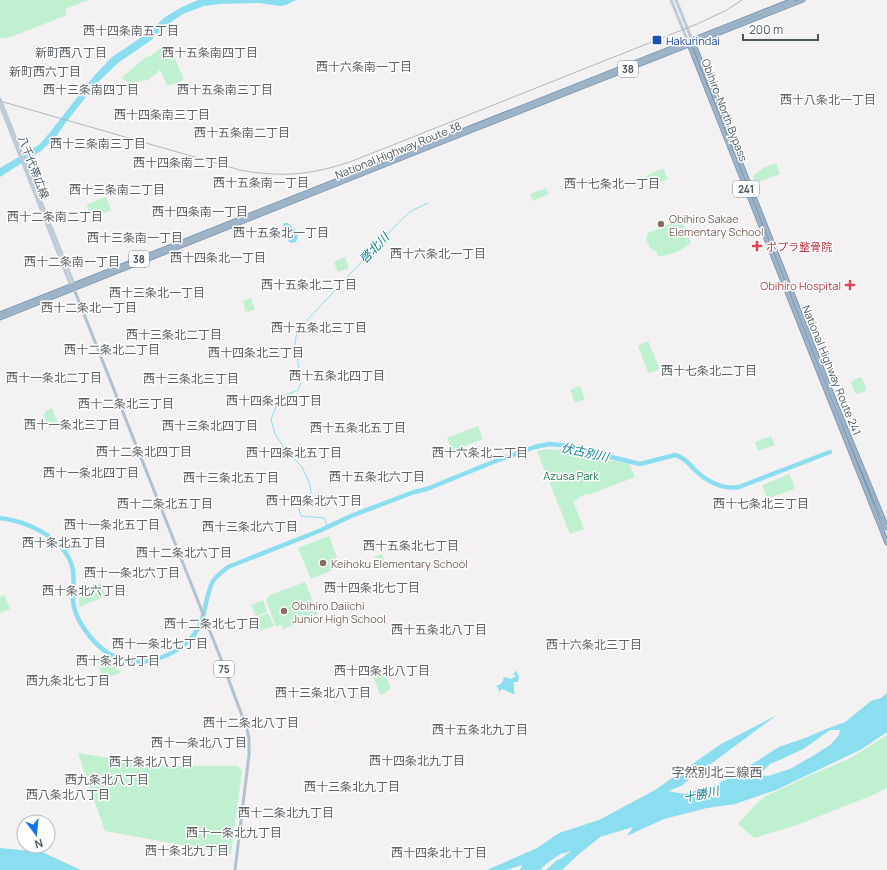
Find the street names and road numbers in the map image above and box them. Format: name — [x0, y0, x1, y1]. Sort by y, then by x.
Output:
street label: Obihiro-North Bypass — [698, 56, 752, 164]
road number: 38 — [618, 61, 638, 77]
street label: National Highway Route 38 — [333, 118, 463, 182]
street label: 八千代帯広線 — [15, 134, 53, 200]
road number: 241 — [733, 181, 759, 197]
road number: 38 — [129, 251, 149, 267]
street label: National Highway Route 241 — [799, 303, 865, 437]
road number: 75 — [214, 661, 234, 677]

